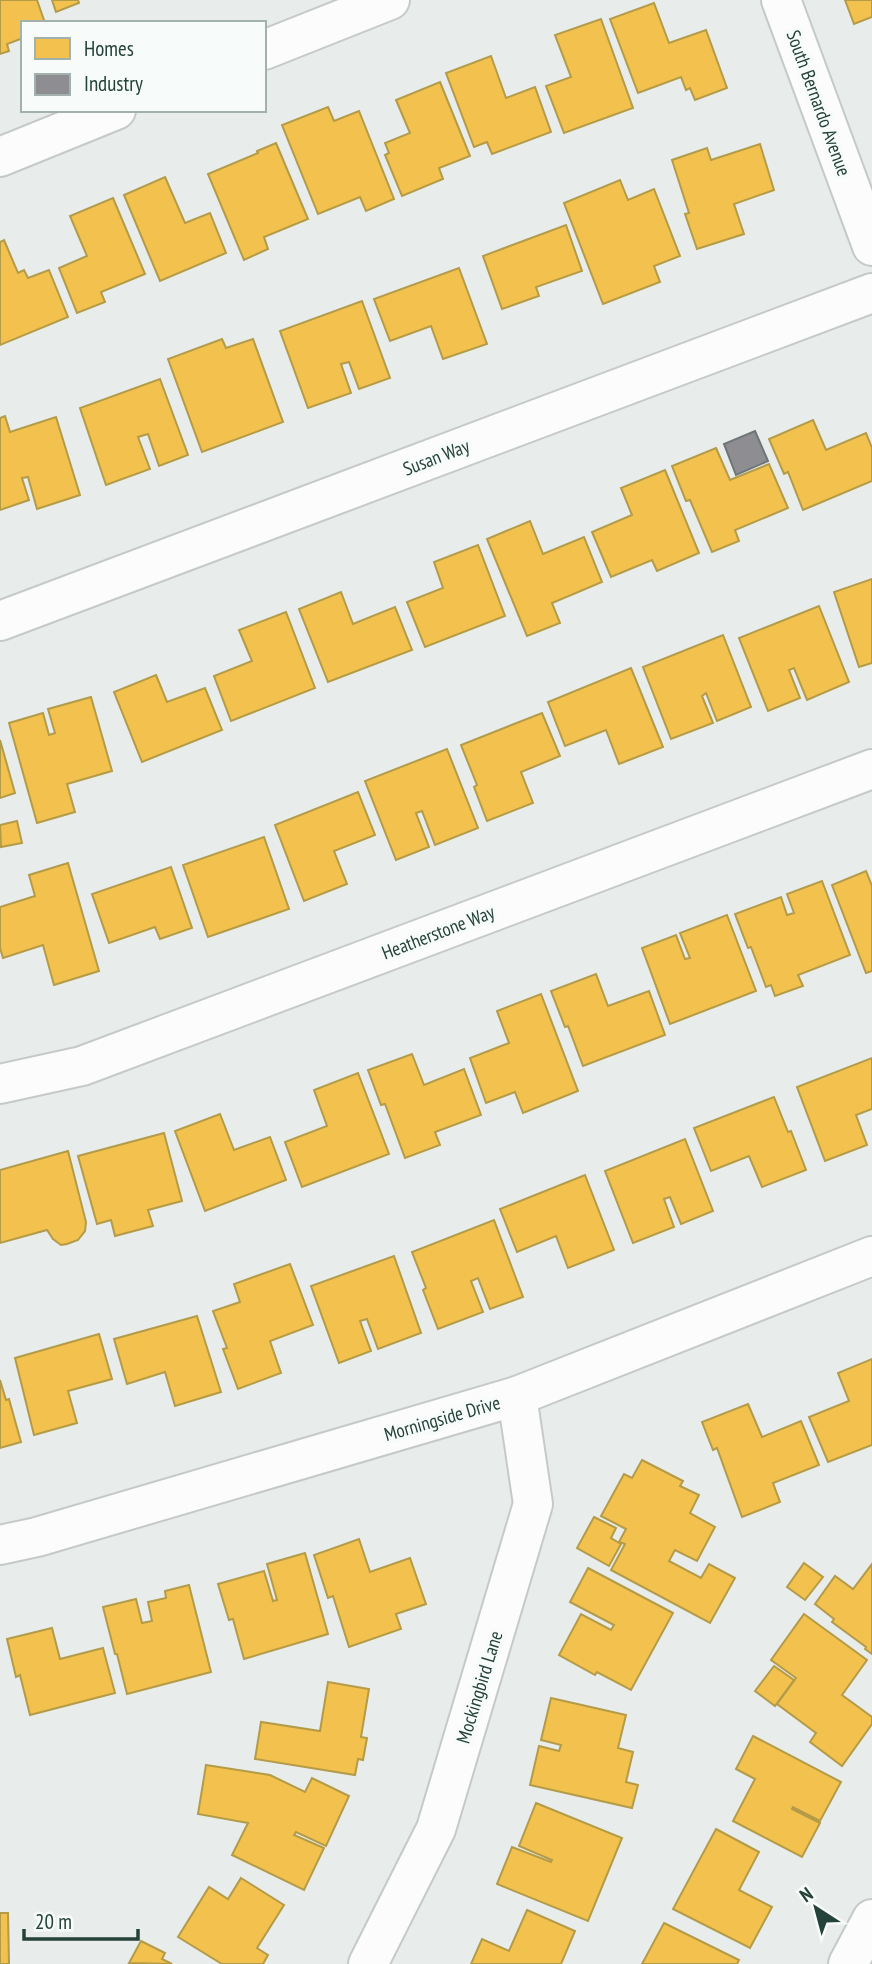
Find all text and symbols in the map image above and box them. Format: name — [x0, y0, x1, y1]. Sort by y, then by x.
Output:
legend — [21, 21, 266, 112]
street label: South Bernardo Avenue — [781, 27, 857, 179]
text: Homes — [84, 35, 134, 62]
text: Industry — [84, 70, 143, 97]
street label: Susan Way — [399, 433, 473, 481]
street label: Heatherstone Way — [378, 899, 499, 964]
street label: Morningside Drive — [381, 1390, 503, 1446]
street label: Mockingbird Lane — [451, 1628, 508, 1746]
north arrow — [781, 1873, 851, 1943]
text: N — [795, 1882, 817, 1907]
scale bar — [24, 1898, 138, 1942]
text: 20 m — [35, 1908, 72, 1935]

